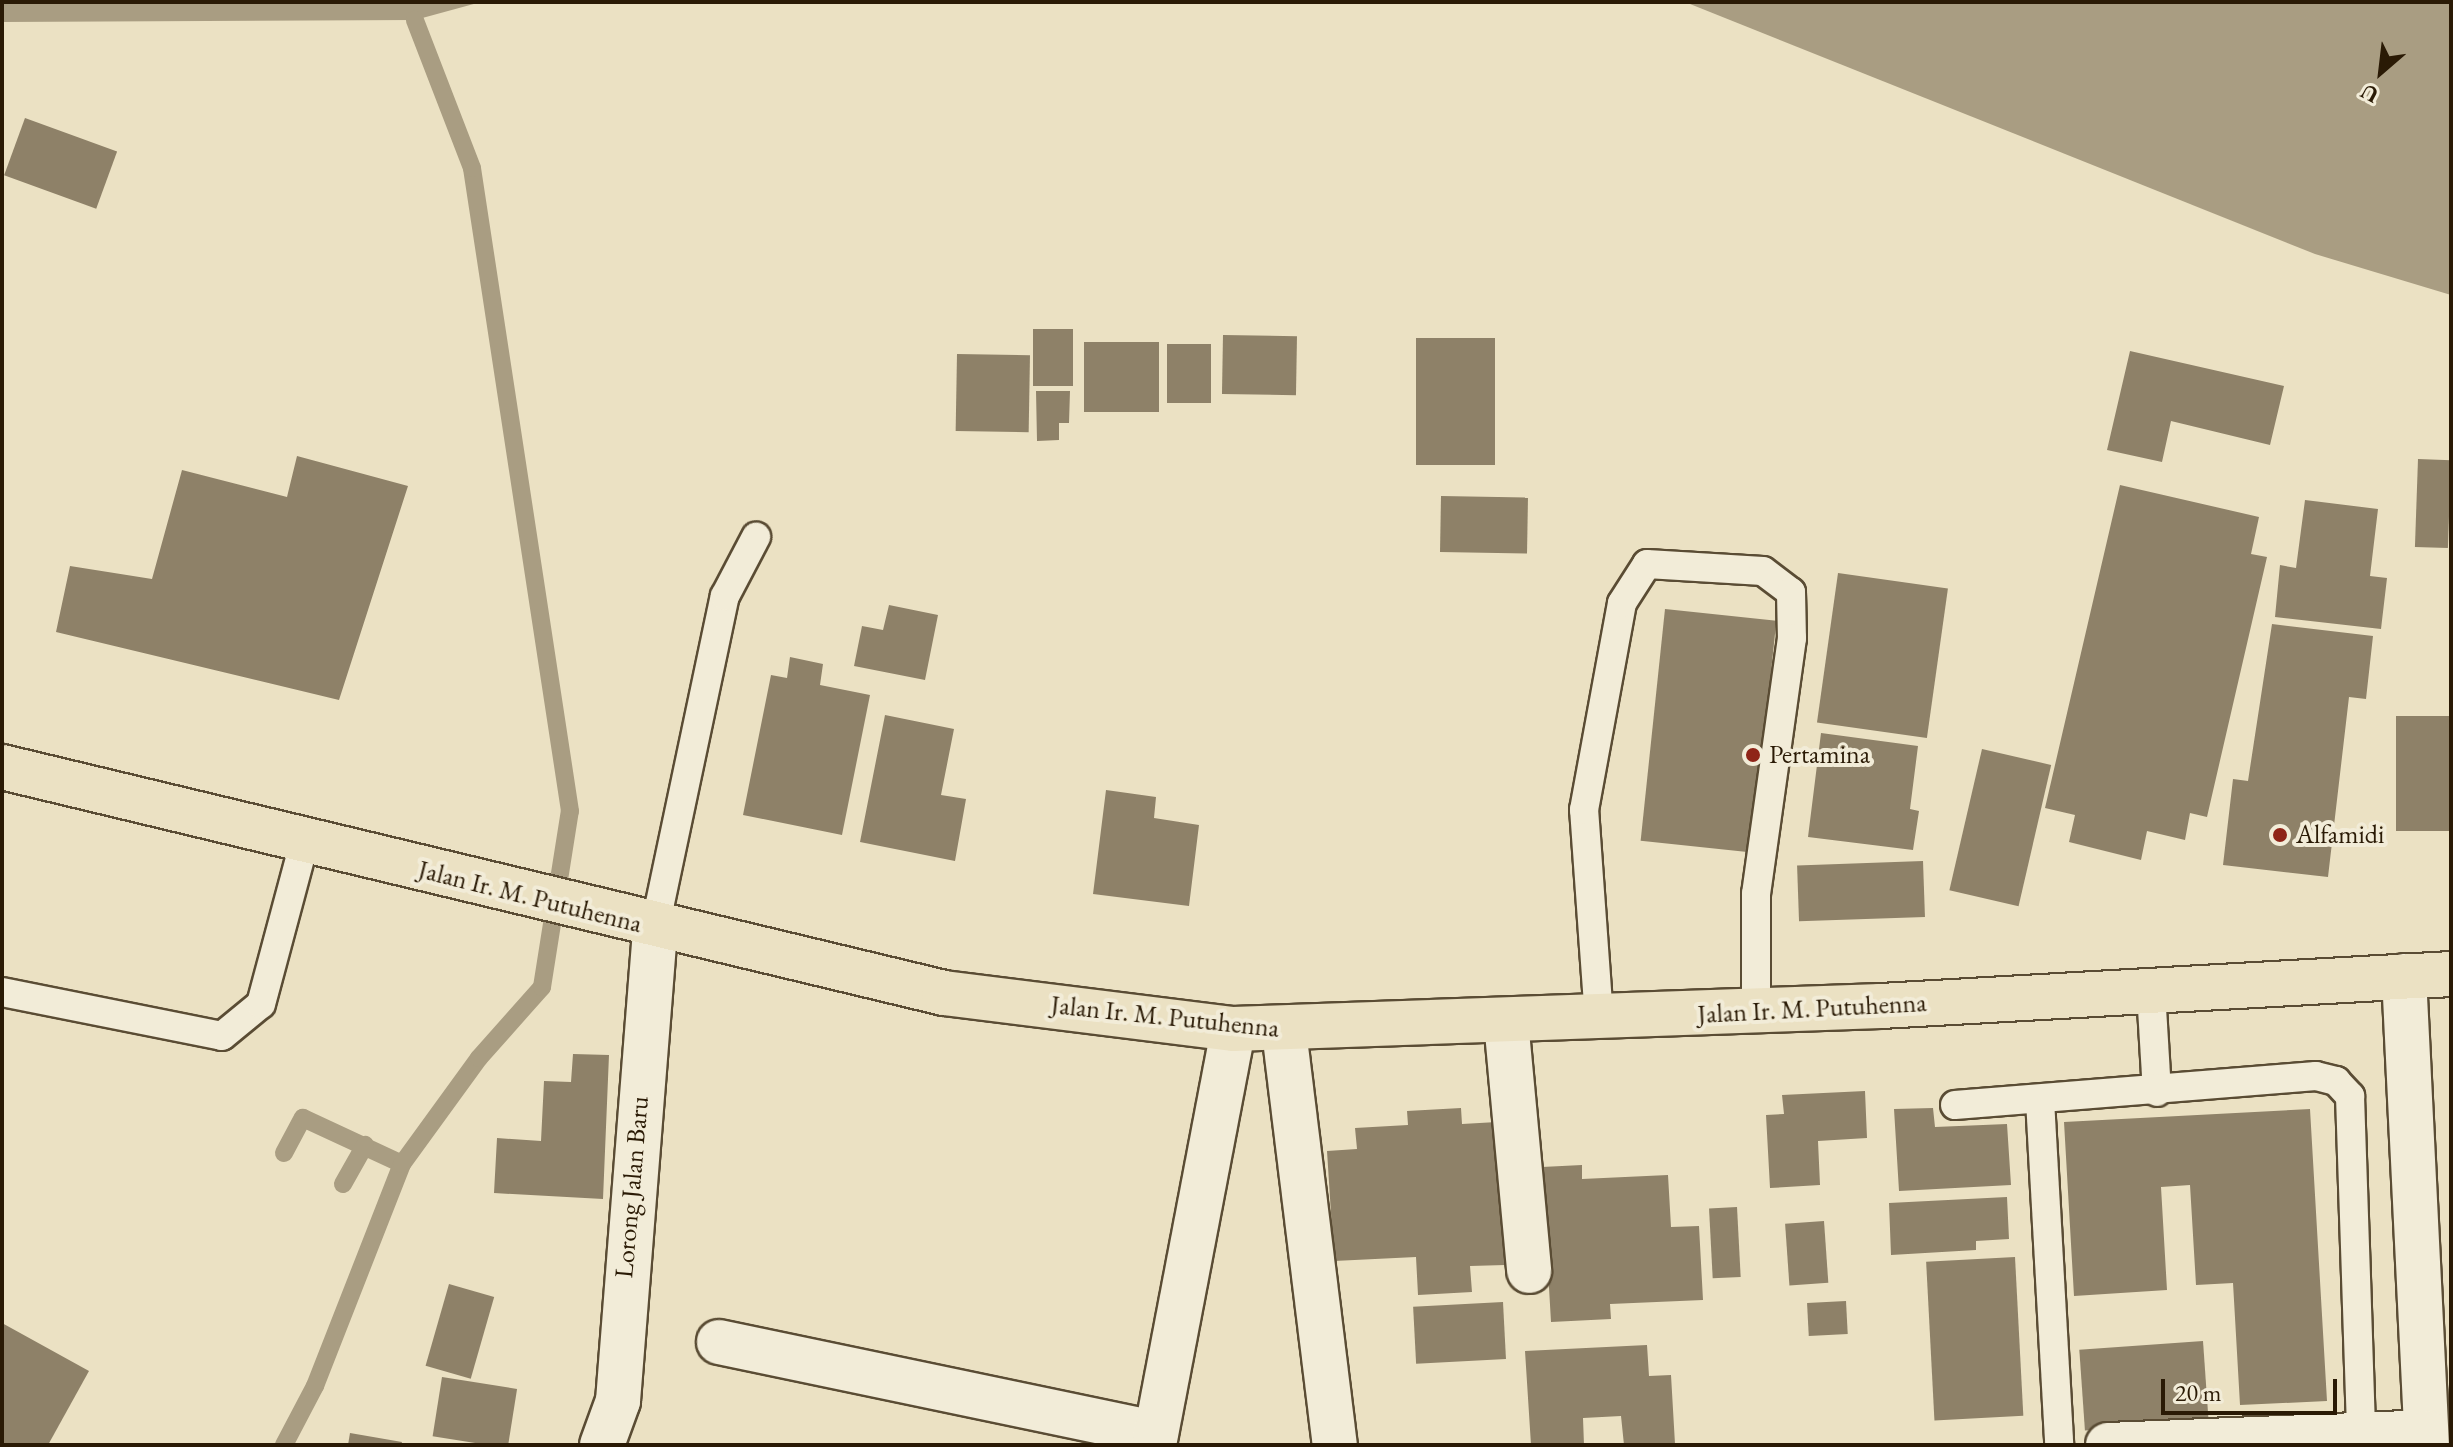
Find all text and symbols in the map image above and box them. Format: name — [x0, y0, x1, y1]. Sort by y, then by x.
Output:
north arrow — [2341, 32, 2421, 112]
text: U — [2355, 77, 2384, 110]
place label: Pertamina — [1769, 739, 1870, 771]
marker: Pertamina — [1744, 746, 1762, 764]
place label: Alfamidi — [2296, 819, 2384, 851]
marker: Alfamidi — [2271, 826, 2289, 844]
street label: Jalan Ir. M. Putuhenna — [415, 854, 645, 940]
street label: Jalan Ir. M. Putuhenna — [1697, 987, 1927, 1031]
street label: Jalan Ir. M. Putuhenna — [1049, 989, 1281, 1045]
street label: Lorong Jalan Baru — [609, 1095, 655, 1279]
scale bar — [2165, 1363, 2341, 1413]
text: 20 m — [2175, 1377, 2222, 1408]

